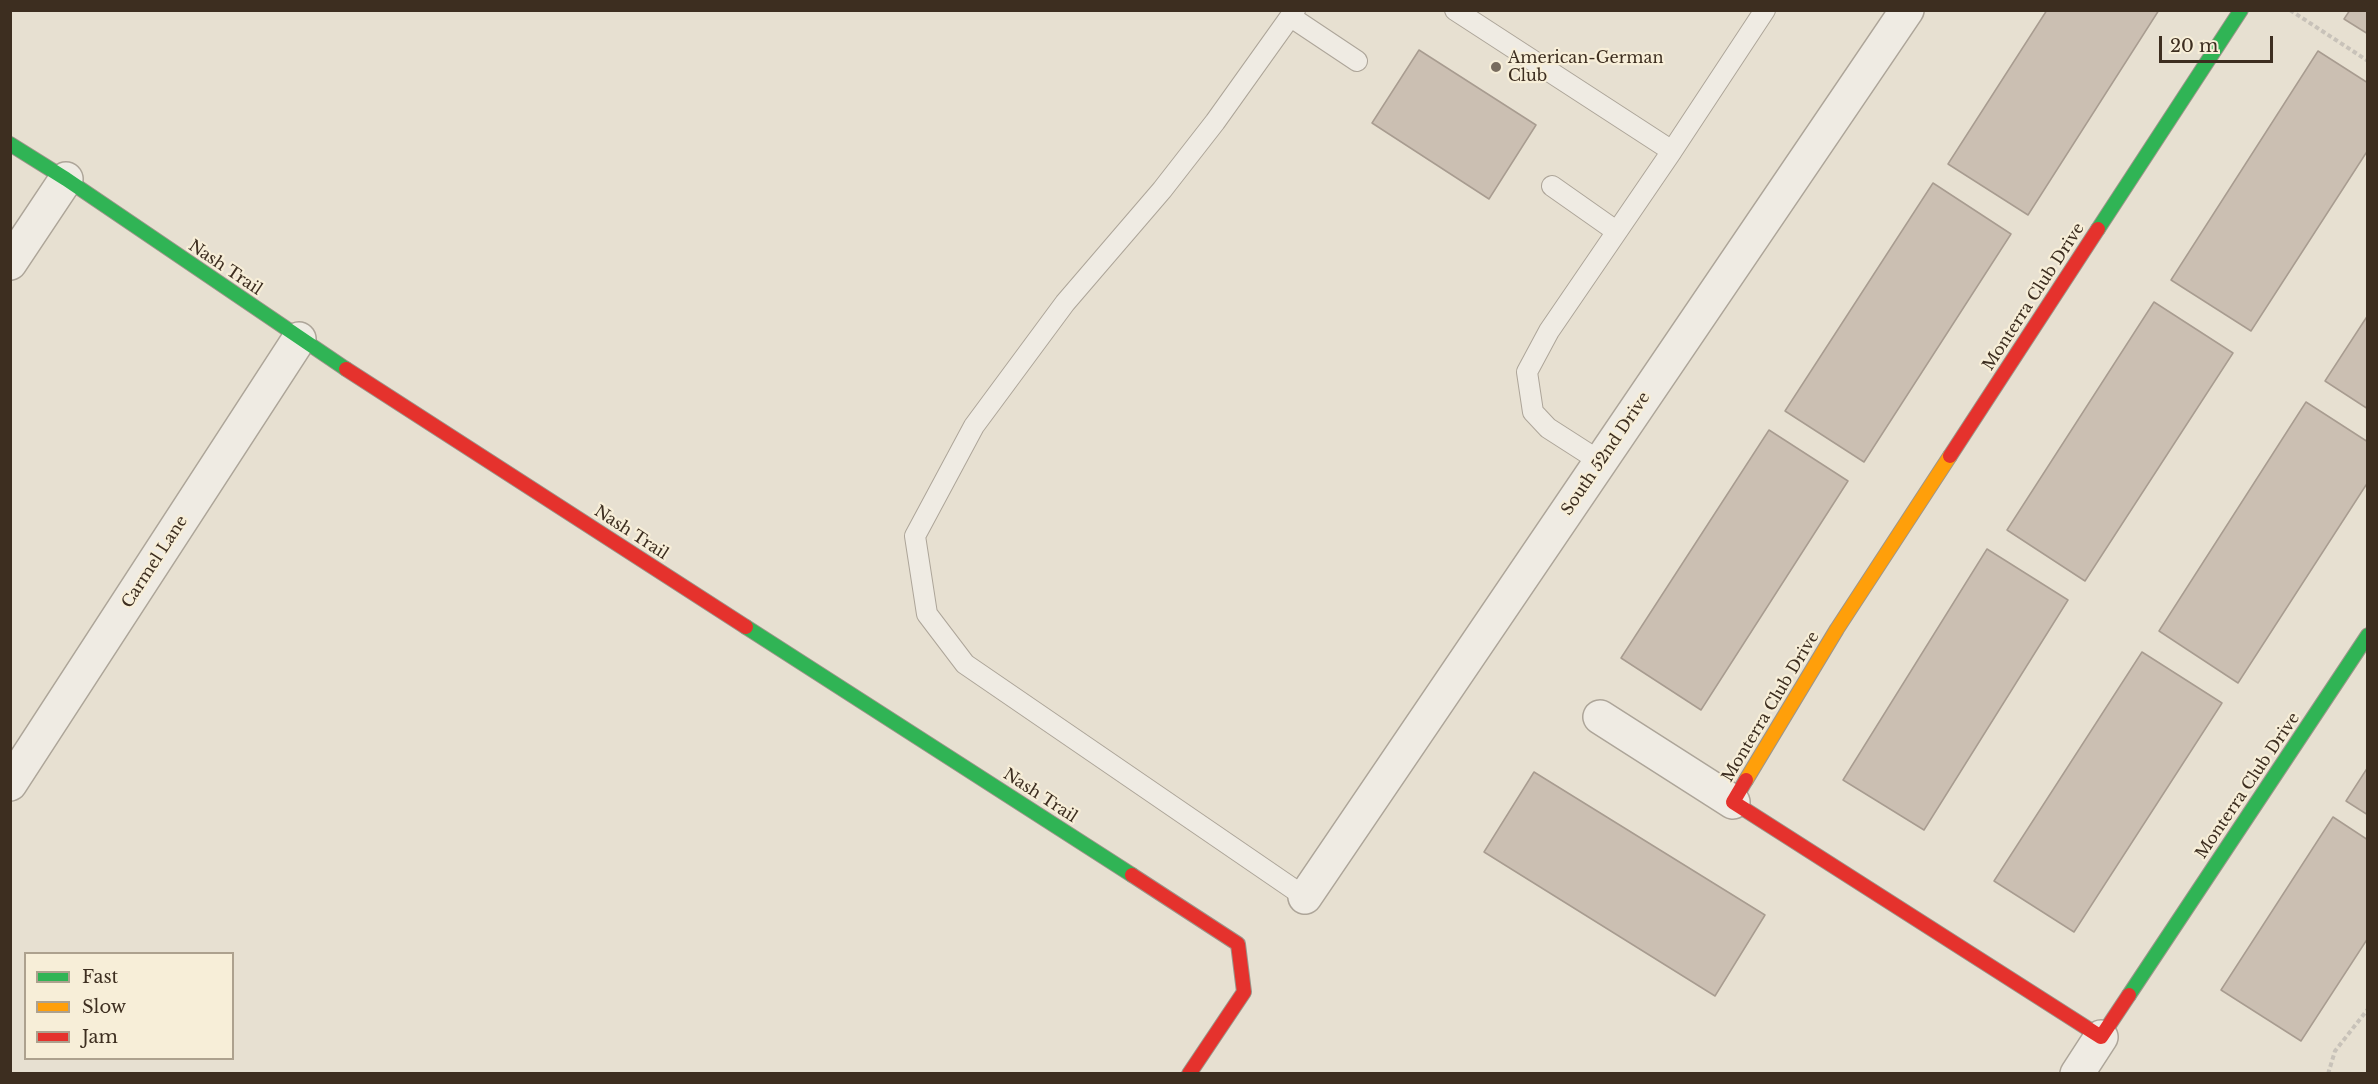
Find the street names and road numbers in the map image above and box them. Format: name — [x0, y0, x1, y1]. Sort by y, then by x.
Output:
street label: Monterra Club Drive — [1979, 220, 2089, 374]
street label: Nash Trail — [185, 236, 265, 300]
street label: South 52nd Drive — [1558, 389, 1654, 519]
street label: Nash Trail — [590, 502, 672, 564]
street label: Carmel Lane — [118, 512, 192, 612]
street label: Monterra Club Drive — [1718, 628, 1824, 786]
street label: Monterra Club Drive — [2192, 709, 2304, 863]
street label: Nash Trail — [999, 765, 1081, 827]

